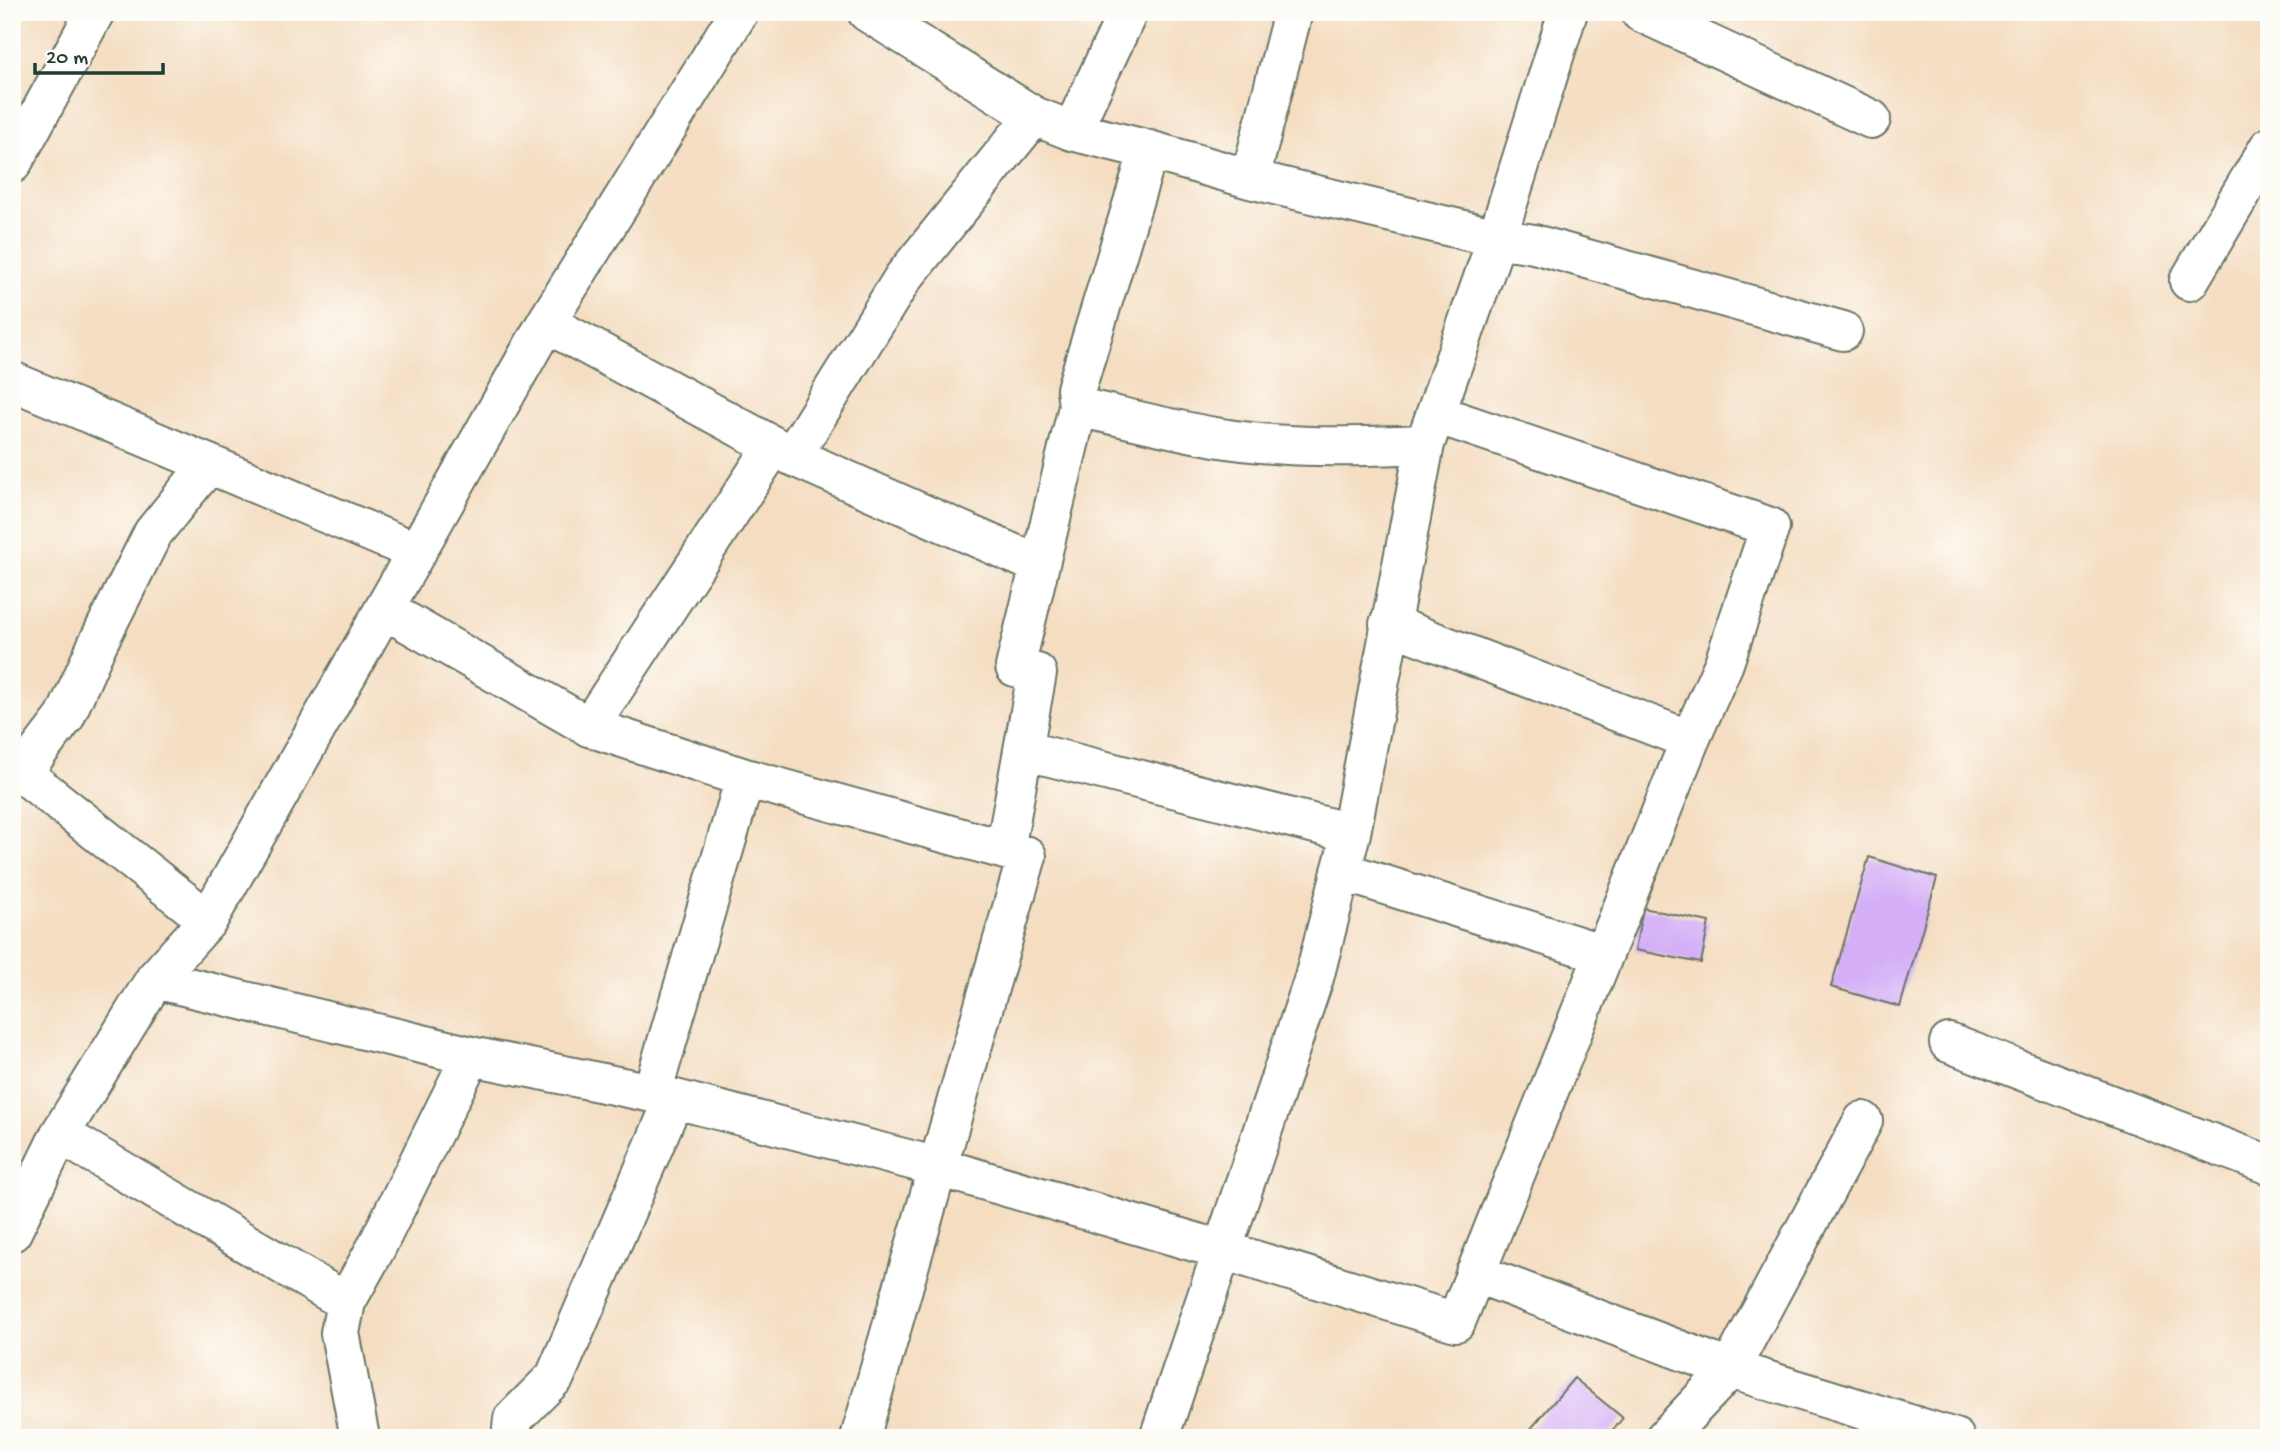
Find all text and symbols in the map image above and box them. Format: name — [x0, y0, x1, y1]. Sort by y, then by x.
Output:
scale bar — [35, 32, 163, 76]
text: 20 m — [46, 47, 88, 72]

